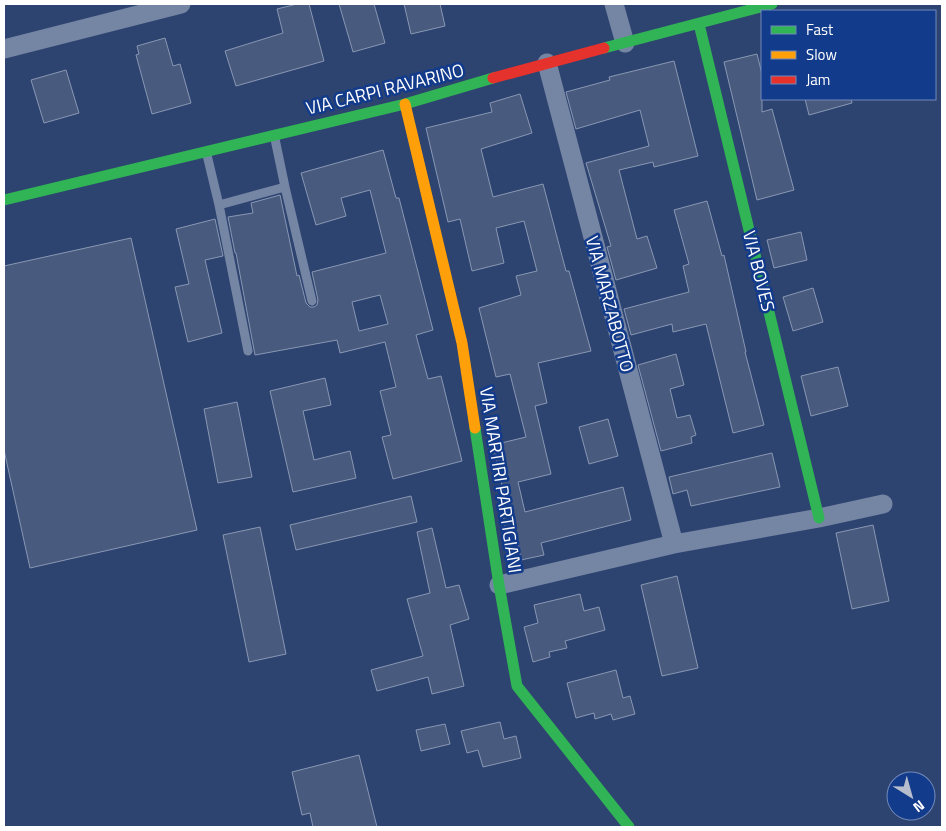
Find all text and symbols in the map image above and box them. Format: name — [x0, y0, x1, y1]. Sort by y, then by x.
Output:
legend — [761, 10, 936, 100]
text: Fast — [806, 18, 834, 41]
text: Slow — [806, 43, 837, 66]
street label: VIA CARPI RAVARINO — [303, 56, 467, 122]
text: Jam — [806, 68, 830, 91]
street label: VIA BOVES — [736, 228, 782, 314]
street label: VIA MARZABOTTO — [579, 233, 641, 375]
street label: VIA MARTIRI PARTIGIANI — [473, 385, 529, 575]
north arrow — [886, 771, 936, 821]
text: N — [909, 795, 929, 818]

